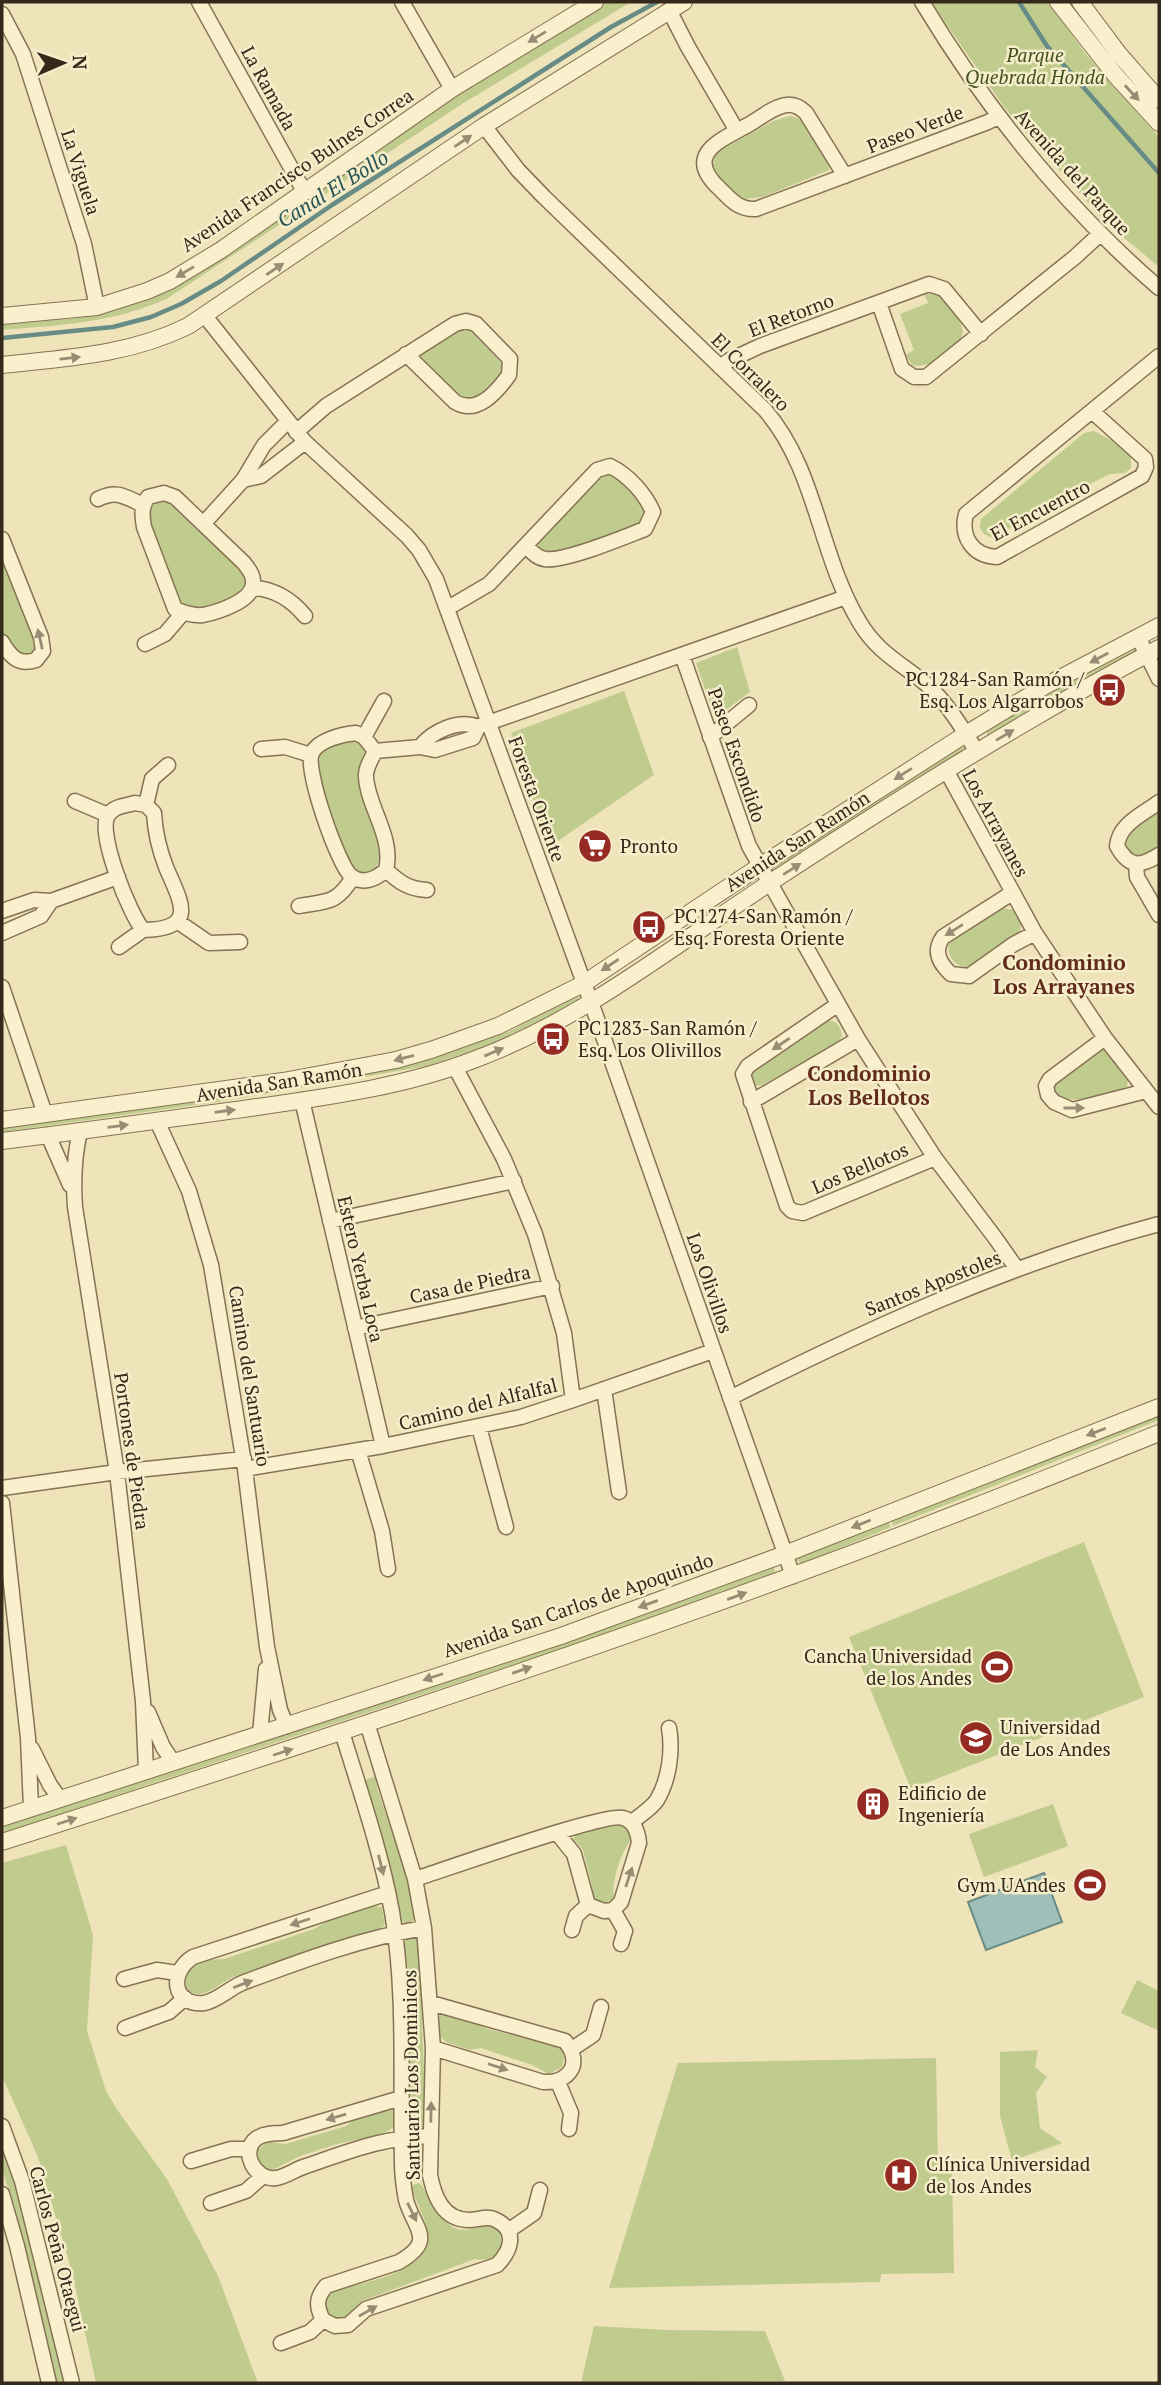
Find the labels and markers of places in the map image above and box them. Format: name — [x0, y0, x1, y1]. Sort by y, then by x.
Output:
place label: PC1284-San Ramón / Esq. Los Algarrobos — [905, 666, 1085, 713]
bus stop icon: PC1284-San Ramón / Esq. Los Algarrobos — [1090, 671, 1128, 709]
supermarket icon: Pronto — [576, 827, 614, 865]
place label: Pronto — [620, 833, 678, 858]
place label: PC1274-San Ramón / Esq. Foresta Oriente — [674, 903, 854, 950]
bus stop icon: PC1274-San Ramón / Esq. Foresta Oriente — [630, 908, 668, 946]
place label: PC1283-San Ramón / Esq. Los Olivillos — [578, 1015, 758, 1062]
bus stop icon: PC1283-San Ramón / Esq. Los Olivillos — [534, 1020, 572, 1058]
place label: Cancha Universidad de los Andes — [804, 1643, 972, 1690]
sports icon: Cancha Universidad de los Andes — [978, 1648, 1016, 1686]
place label: Universidad de Los Andes — [1000, 1714, 1111, 1761]
school or university icon: Universidad de Los Andes — [957, 1719, 995, 1757]
place label: Edificio de Ingeniería — [898, 1780, 987, 1827]
building icon: Edificio de Ingeniería — [854, 1785, 892, 1823]
sports icon: Gym UAndes — [1071, 1866, 1109, 1904]
place label: Gym UAndes — [957, 1872, 1066, 1897]
place label: Clínica Universidad de los Andes — [926, 2151, 1091, 2198]
hospital icon: Clínica Universidad de los Andes — [882, 2156, 920, 2194]

